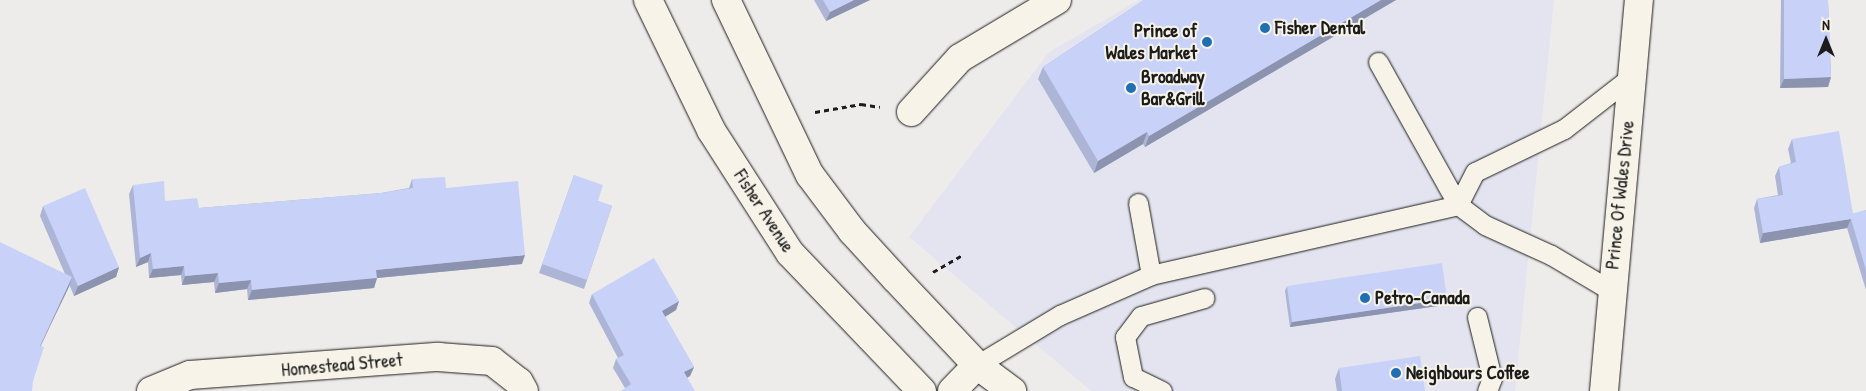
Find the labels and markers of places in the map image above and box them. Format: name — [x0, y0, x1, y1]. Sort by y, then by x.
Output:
place label: Fisher Dental — [1275, 17, 1365, 39]
place label: Prince of Wales Market — [1105, 20, 1197, 64]
marker: Fisher Dental — [1259, 22, 1271, 34]
marker: Prince of Wales Market — [1201, 36, 1213, 48]
place label: Broadway Bar&Grill — [1141, 66, 1205, 110]
marker: Broadway Bar&Grill — [1125, 82, 1137, 94]
place label: Petro-Canada — [1375, 287, 1470, 309]
marker: Petro-Canada — [1359, 292, 1371, 304]
place label: Neighbours Coffee — [1406, 362, 1530, 384]
marker: Neighbours Coffee — [1390, 367, 1402, 379]

